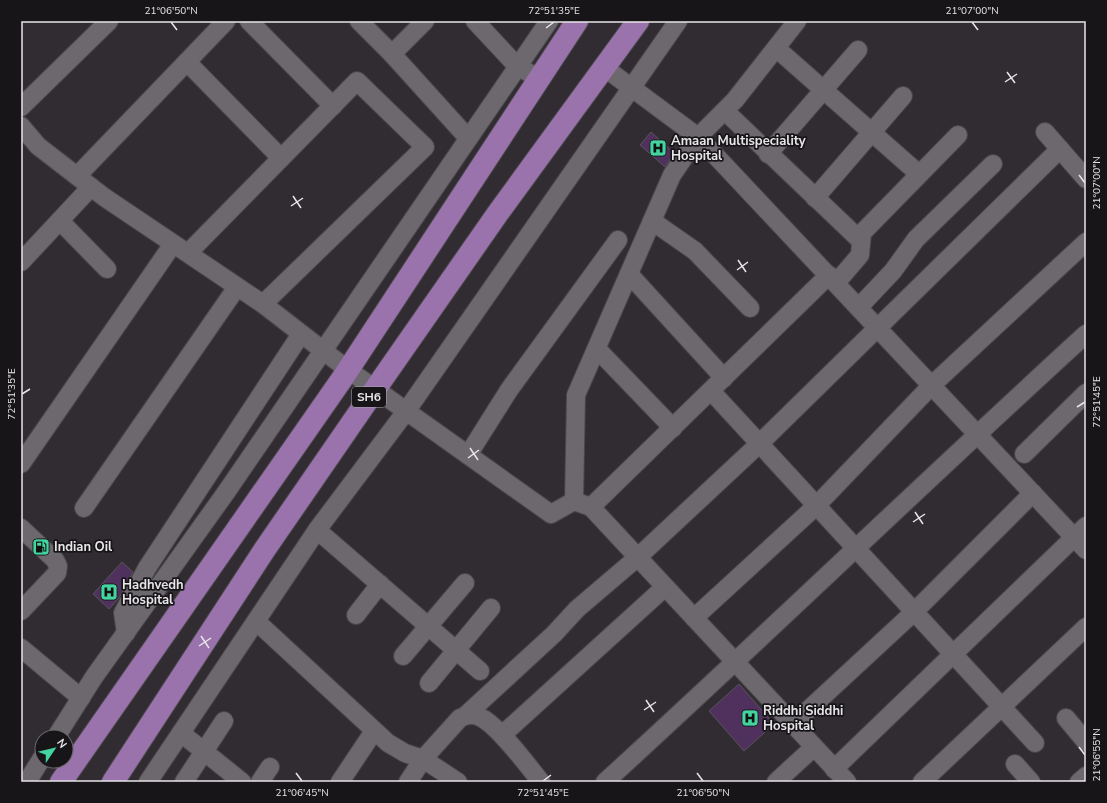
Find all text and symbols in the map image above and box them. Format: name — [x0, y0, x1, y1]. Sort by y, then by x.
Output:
text: 21°06'50"N — [144, 4, 198, 18]
text: 72°51'35"E — [528, 4, 580, 18]
text: 21°07'00"N — [945, 4, 999, 18]
place label: Amaan Multispeciality Hospital — [671, 132, 806, 165]
hospital icon: Amaan Multispeciality Hospital — [648, 138, 668, 158]
text: 21°07'00"N — [1090, 156, 1104, 210]
text: 72°51'35"E — [5, 368, 19, 420]
text: 72°51'45"E — [1090, 376, 1104, 428]
road number: SH6 — [352, 387, 386, 407]
fuel station icon: Indian Oil — [31, 537, 51, 557]
place label: Indian Oil — [54, 538, 113, 556]
place label: Hadhvedh Hospital — [122, 576, 184, 609]
hospital icon: Hadhvedh Hospital — [99, 582, 119, 602]
place label: Riddhi Siddhi Hospital — [763, 702, 843, 735]
hospital icon: Riddhi Siddhi Hospital — [740, 708, 760, 728]
text: 21°06'55"N — [1090, 728, 1104, 782]
north arrow — [34, 729, 74, 769]
text: N — [53, 736, 70, 751]
text: 21°06'45"N — [275, 786, 329, 800]
text: 72°51'45"E — [517, 786, 569, 800]
text: 21°06'50"N — [676, 786, 730, 800]

